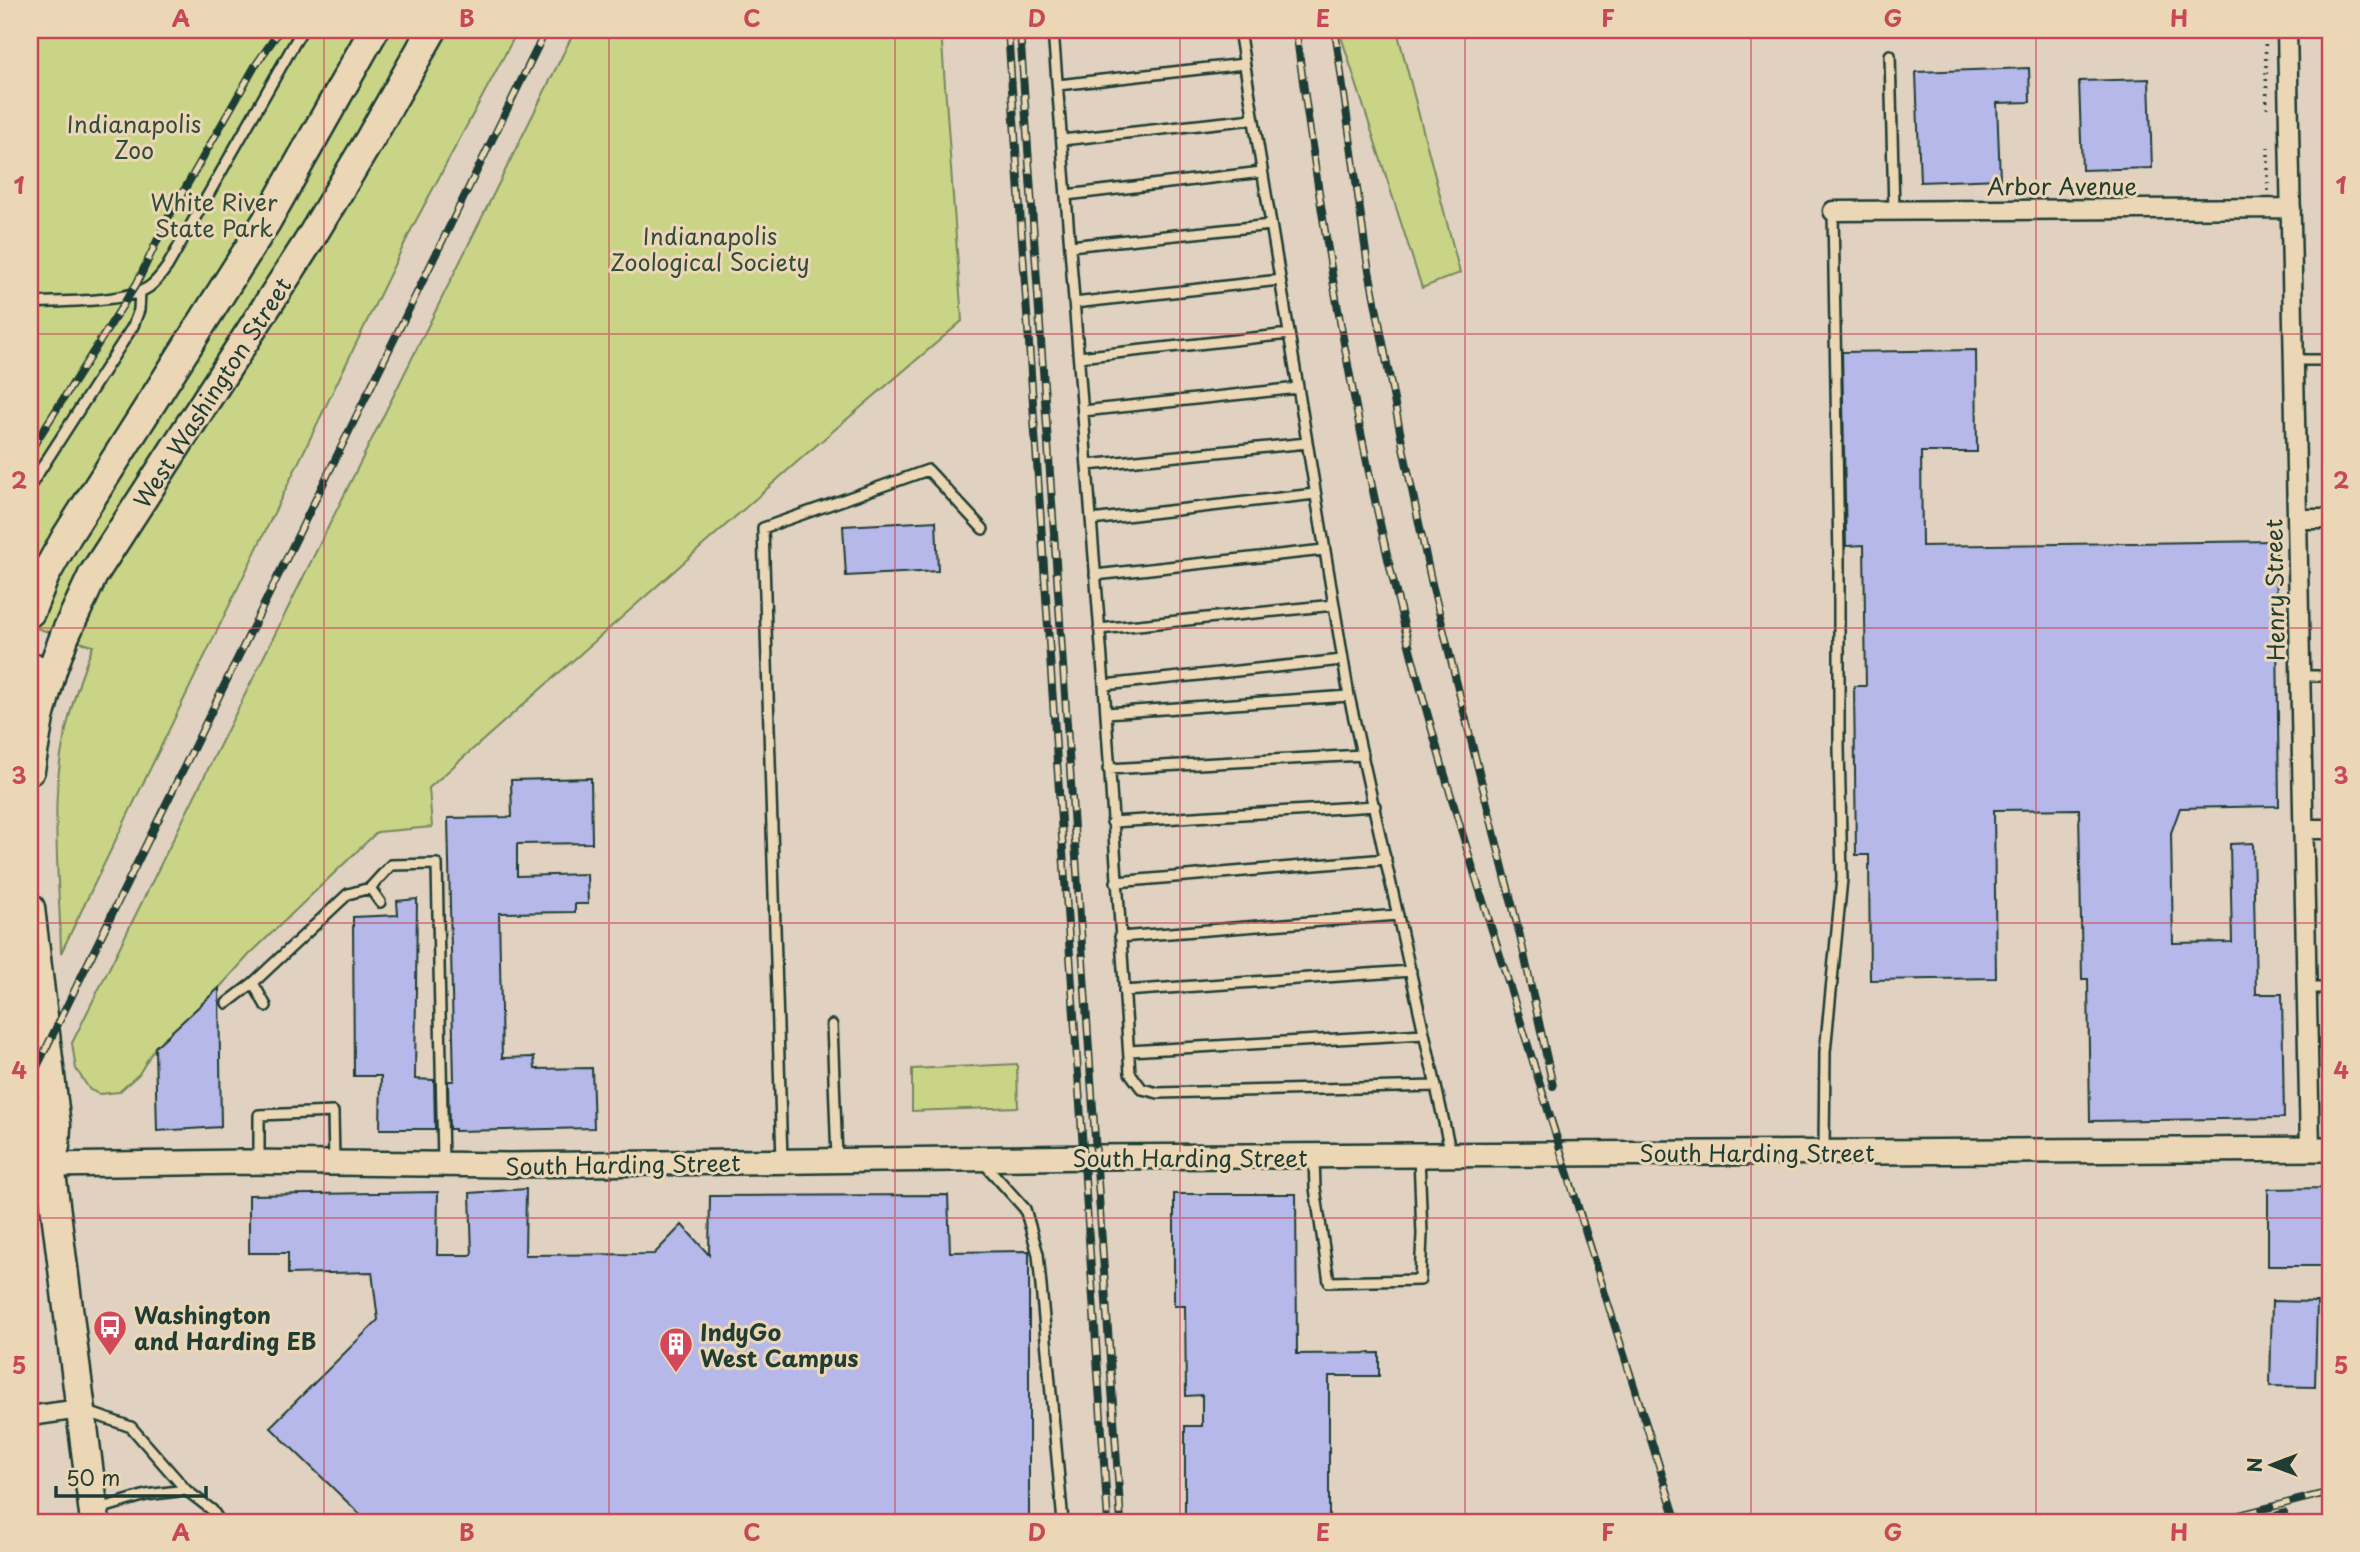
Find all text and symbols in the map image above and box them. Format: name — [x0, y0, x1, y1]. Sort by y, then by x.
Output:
text: A — [172, 0, 190, 35]
text: B — [459, 0, 475, 35]
text: C — [743, 0, 761, 35]
text: D — [1028, 0, 1046, 35]
text: E — [1316, 0, 1330, 35]
text: F — [1601, 0, 1615, 35]
text: G — [1884, 0, 1902, 35]
text: H — [2170, 0, 2188, 35]
park label: Indianapolis Zoo — [67, 106, 201, 167]
text: 1 — [14, 167, 25, 202]
text: 1 — [2336, 167, 2347, 202]
street label: Arbor Avenue — [1987, 168, 2137, 203]
park label: White River State Park — [150, 184, 278, 245]
park label: Indianapolis Zoological Society — [610, 218, 810, 279]
street label: West Washington Street — [124, 270, 299, 514]
text: 2 — [11, 462, 27, 497]
text: 2 — [2333, 462, 2349, 497]
street label: Henry Street — [2255, 518, 2293, 662]
text: 3 — [11, 757, 27, 792]
text: 3 — [2333, 757, 2349, 792]
text: 4 — [11, 1052, 27, 1087]
text: 4 — [2333, 1052, 2349, 1087]
street label: South Harding Street — [1639, 1135, 1875, 1170]
street label: South Harding Street — [1072, 1140, 1308, 1175]
street label: South Harding Street — [505, 1144, 741, 1184]
place label: Washington and Harding EB — [134, 1297, 317, 1358]
bus stop icon: Washington and Harding EB — [91, 1308, 129, 1357]
place label: IndyGo West Campus — [700, 1314, 859, 1375]
building icon: IndyGo West Campus — [657, 1325, 695, 1374]
text: 5 — [12, 1347, 26, 1382]
text: 5 — [2334, 1347, 2348, 1382]
north arrow — [2238, 1430, 2308, 1500]
scale bar — [56, 1454, 206, 1498]
text: N — [2240, 1457, 2268, 1473]
text: 50 m — [66, 1461, 120, 1493]
text: A — [172, 1514, 190, 1549]
text: B — [459, 1514, 475, 1549]
text: C — [743, 1514, 761, 1549]
text: D — [1028, 1514, 1046, 1549]
text: E — [1316, 1514, 1330, 1549]
text: F — [1601, 1514, 1615, 1549]
text: G — [1884, 1514, 1902, 1549]
text: H — [2170, 1514, 2188, 1549]

